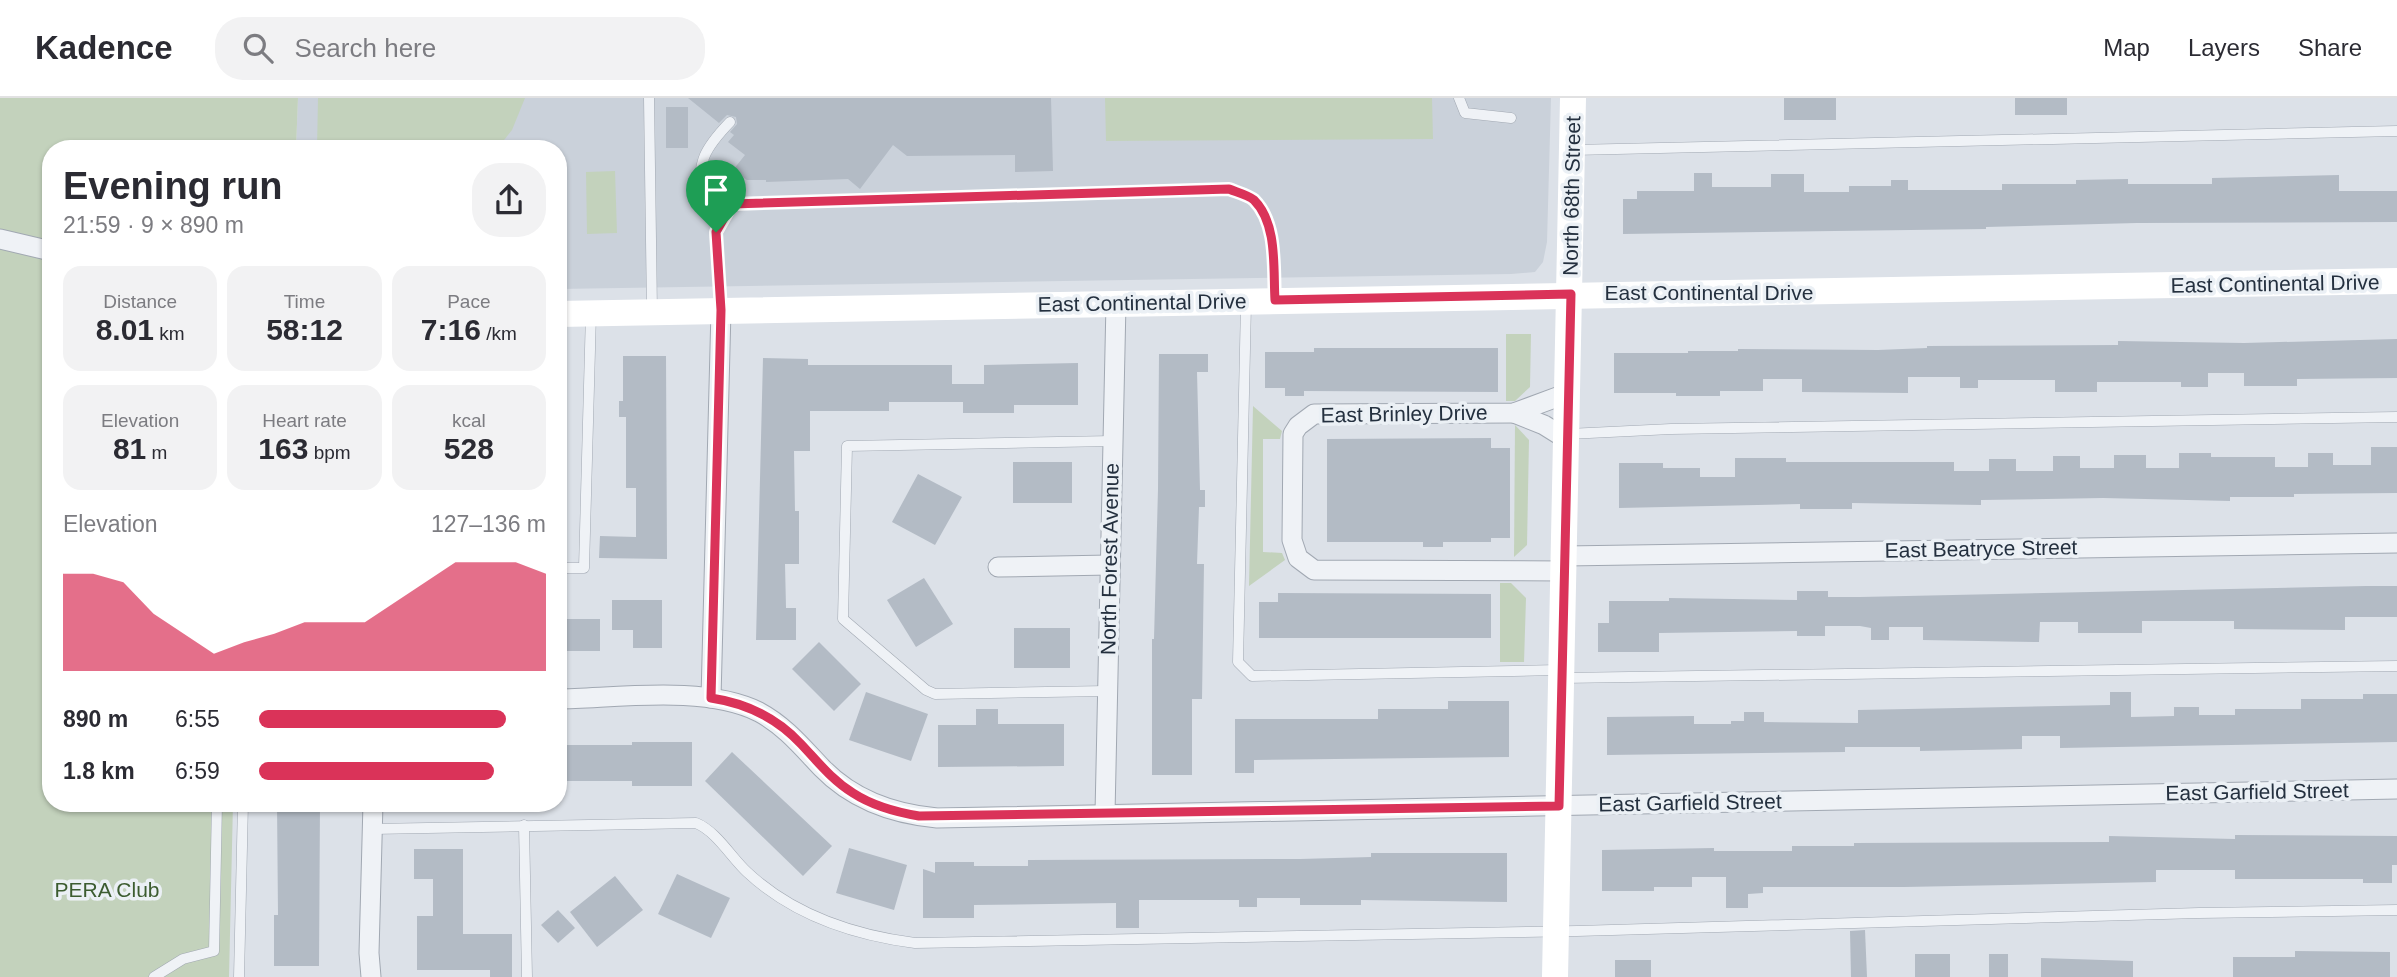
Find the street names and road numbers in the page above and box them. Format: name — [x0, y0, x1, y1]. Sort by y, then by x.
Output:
street label: North 68th Street — [1559, 116, 1584, 276]
street label: East Continental Drive — [2170, 270, 2380, 297]
street label: East Continental Drive — [1605, 281, 1813, 304]
street label: East Continental Drive — [1037, 289, 1247, 316]
street label: East Brinley Drive — [1320, 401, 1488, 426]
street label: North Forest Avenue — [1096, 463, 1123, 655]
street label: East Beatryce Street — [1885, 535, 2078, 562]
street label: East Garfield Street — [2165, 778, 2349, 805]
street label: East Garfield Street — [1598, 789, 1782, 816]

